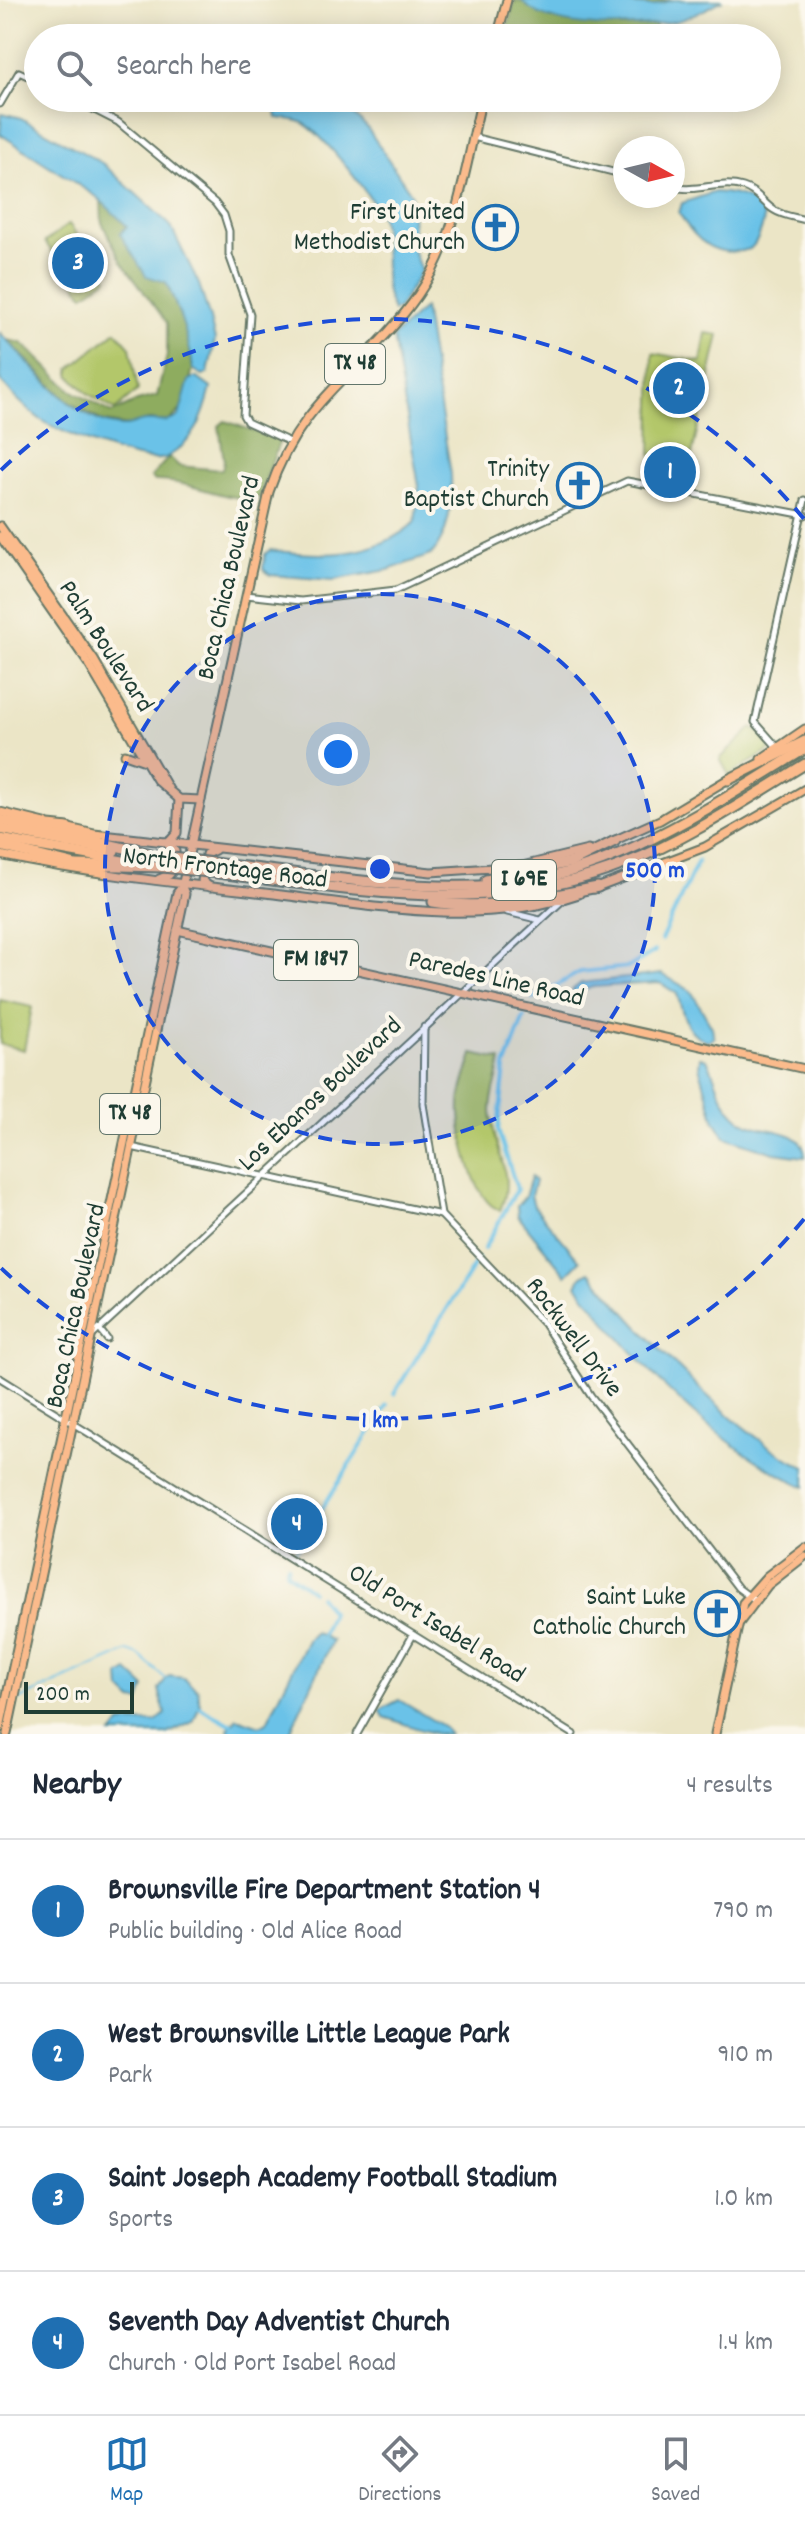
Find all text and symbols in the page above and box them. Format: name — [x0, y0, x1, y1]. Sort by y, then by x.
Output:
search box — [24, 24, 781, 112]
icon: search — [52, 46, 96, 90]
text: Search here — [116, 47, 252, 90]
north arrow — [613, 136, 685, 208]
place label: First United Methodist Church — [294, 195, 465, 262]
church icon: First United Methodist Church — [472, 204, 520, 252]
pin: 3 — [52, 233, 104, 293]
road number: TX 48 — [325, 344, 385, 384]
pin: 2 — [653, 358, 705, 418]
pin: 1 — [644, 442, 696, 502]
place label: Trinity Baptist Church — [404, 452, 549, 519]
church icon: Trinity Baptist Church — [556, 461, 604, 509]
street label: Boca Chica Boulevard — [189, 472, 271, 684]
street label: Palm Boulevard — [48, 573, 162, 721]
your location — [318, 734, 358, 774]
street label: North Frontage Road — [121, 838, 329, 900]
centre of rings — [366, 855, 394, 883]
text: 500 m — [625, 855, 685, 889]
road number: I 69E — [492, 860, 556, 900]
road number: FM 1847 — [274, 940, 358, 980]
street label: Paredes Line Road — [405, 942, 587, 1018]
street label: Los Ebanos Boulevard — [231, 1009, 411, 1181]
road number: TX 48 — [100, 1094, 160, 1134]
street label: Boca Chica Boulevard — [37, 1200, 117, 1412]
street label: Rockwell Drive — [516, 1270, 630, 1406]
text: 1 km — [361, 1405, 399, 1439]
pin: 4 — [271, 1494, 323, 1554]
street label: Old Port Isabel Road — [340, 1556, 532, 1694]
place label: Saint Luke Catholic Church — [533, 1580, 686, 1647]
church icon: Saint Luke Catholic Church — [693, 1589, 741, 1637]
scale bar — [24, 1678, 134, 1714]
text: 200 m — [36, 1680, 90, 1711]
text: Nearby — [32, 1762, 121, 1811]
text: 4 results — [686, 1768, 773, 1805]
text: Brownsville Fire Department Station 4 — [108, 1871, 541, 1914]
text: 1 — [55, 1893, 61, 1930]
text: 790 m — [713, 1893, 773, 1930]
text: Public building · Old Alice Road — [108, 1914, 402, 1951]
text: West Brownsville Little League Park — [108, 2015, 510, 2058]
text: 2 — [52, 2037, 64, 2074]
text: 910 m — [717, 2037, 773, 2074]
text: Park — [108, 2058, 152, 2095]
text: Saint Joseph Academy Football Stadium — [108, 2159, 557, 2202]
text: 3 — [52, 2181, 64, 2218]
text: 1.0 km — [714, 2181, 773, 2218]
text: Sports — [108, 2202, 173, 2239]
text: Seventh Day Adventist Church — [108, 2303, 450, 2346]
text: 4 — [53, 2325, 63, 2362]
text: 1.4 km — [718, 2325, 773, 2362]
text: Church · Old Port Isabel Road — [108, 2346, 396, 2383]
tab: Map — [105, 2432, 149, 2511]
tab: Directions — [358, 2432, 442, 2511]
tab: Saved — [651, 2432, 700, 2511]

